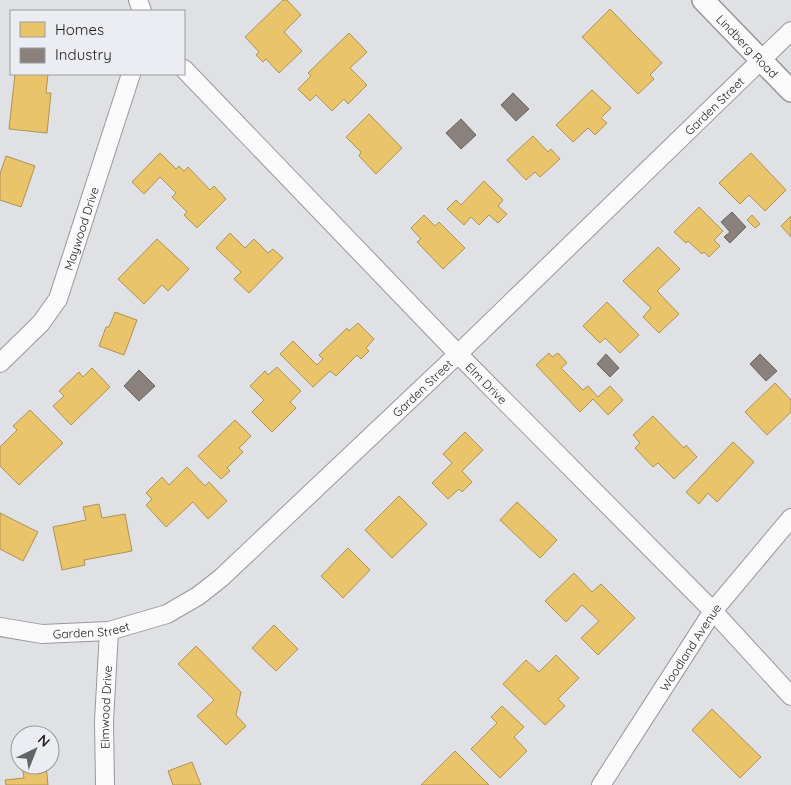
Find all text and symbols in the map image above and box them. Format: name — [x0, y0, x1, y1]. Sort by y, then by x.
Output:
legend — [10, 10, 185, 75]
street label: Lindberg Road — [713, 11, 781, 81]
text: Homes — [55, 20, 104, 39]
text: Industry — [55, 45, 112, 64]
street label: Garden Street — [681, 73, 747, 138]
street label: Maywood Drive — [60, 184, 102, 272]
street label: Garden Street — [389, 356, 455, 420]
street label: Elm Drive — [463, 359, 511, 407]
street label: Woodland Avenue — [656, 600, 724, 694]
street label: Garden Street — [52, 618, 131, 641]
street label: Elmwood Drive — [96, 665, 115, 749]
north arrow — [10, 725, 60, 775]
text: N — [34, 730, 54, 751]

